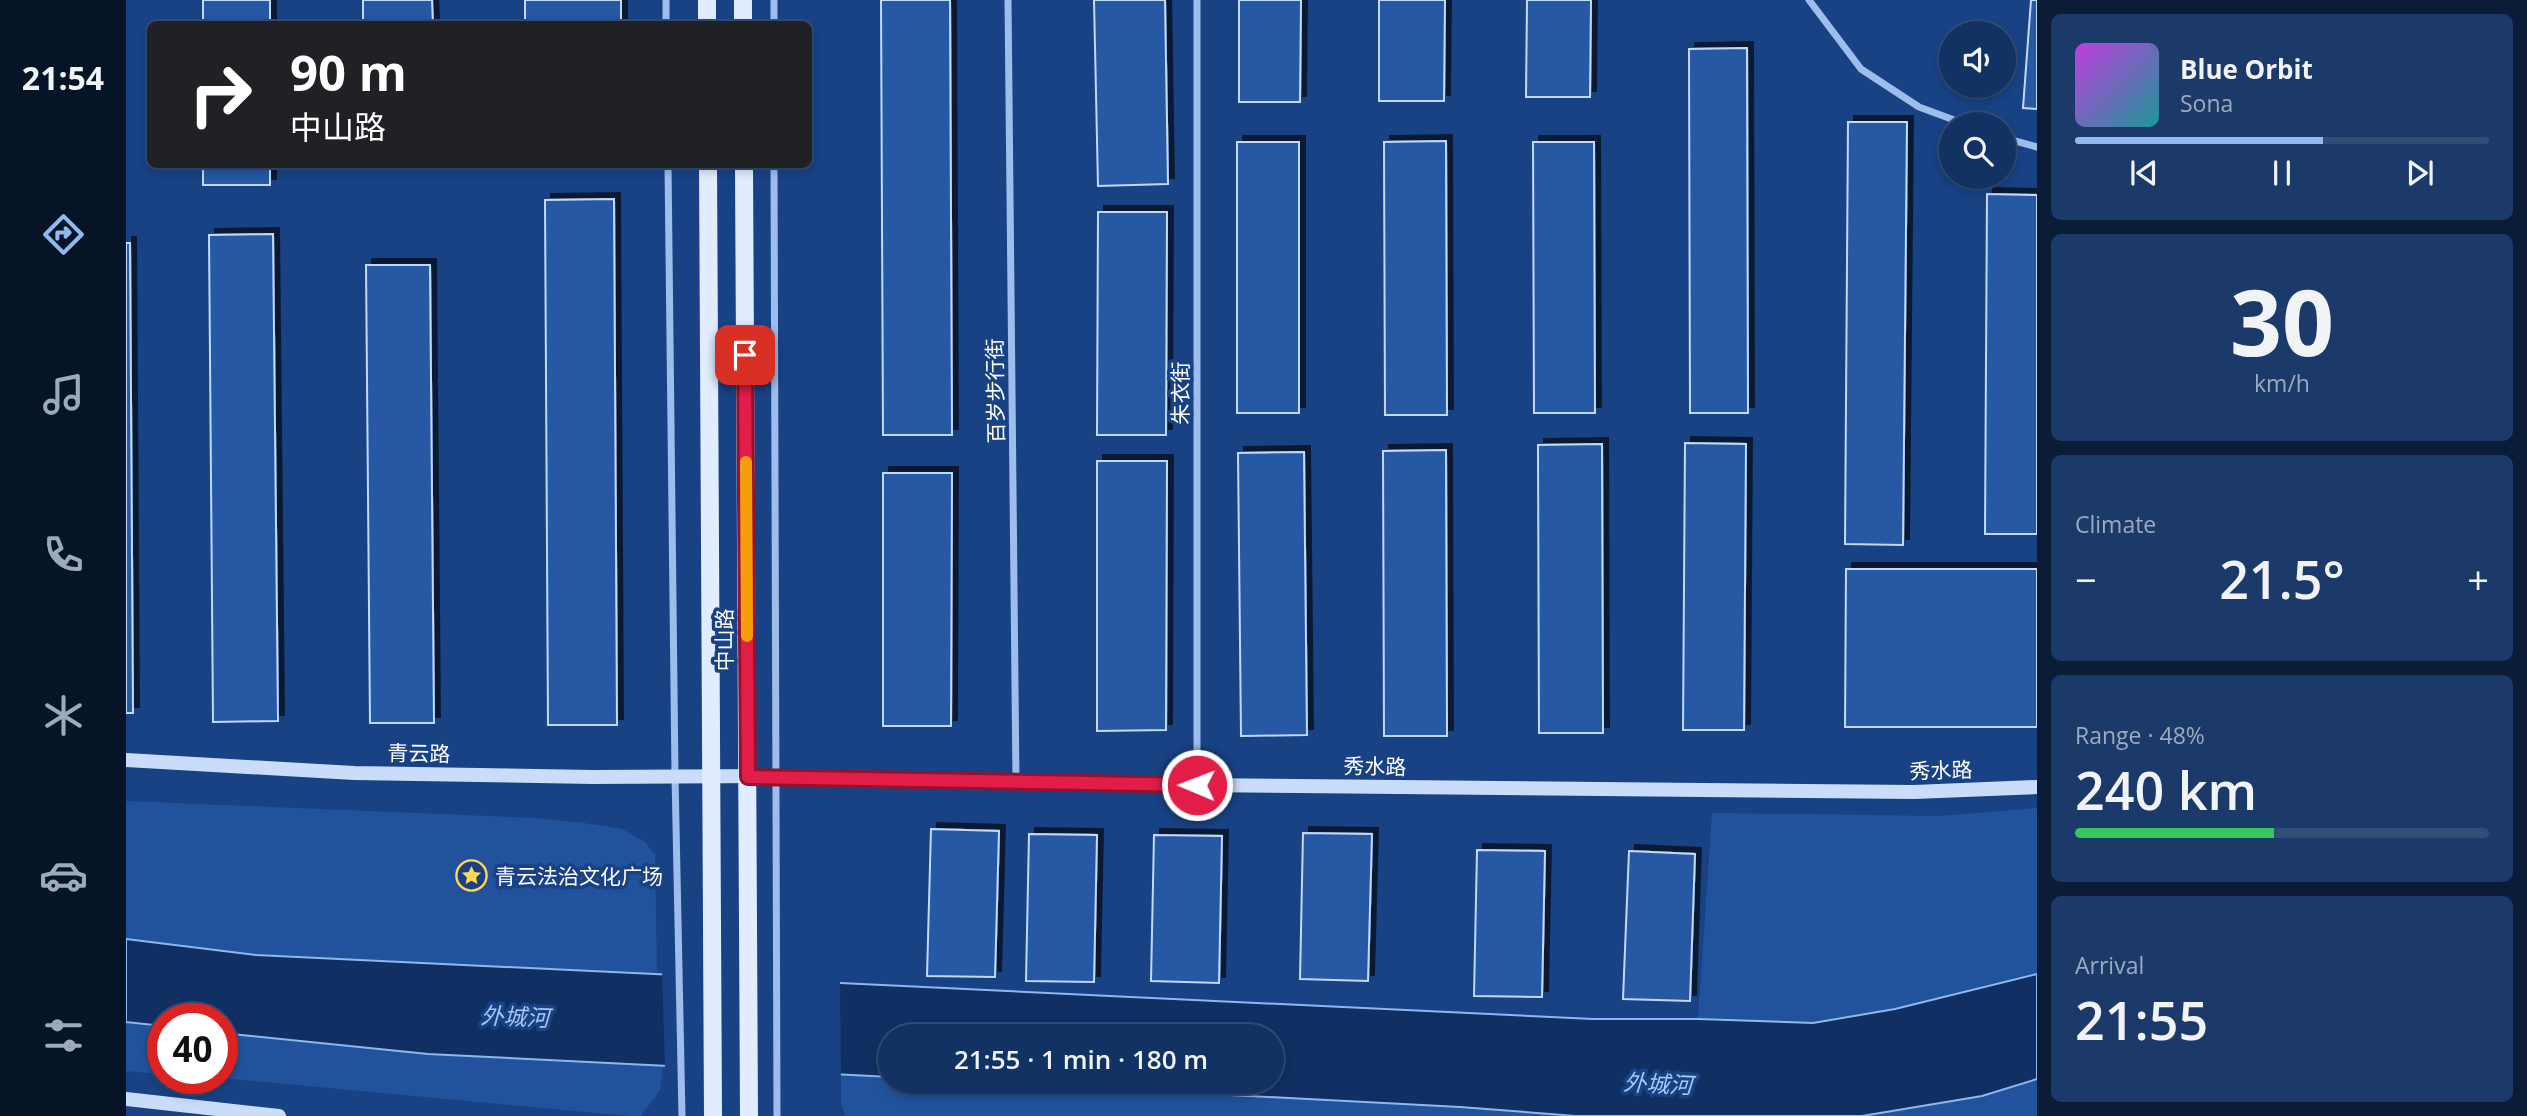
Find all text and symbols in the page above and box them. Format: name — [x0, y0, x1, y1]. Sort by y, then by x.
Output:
map controls — [1939, 21, 2016, 189]
button: sound — [1939, 21, 2016, 98]
text: 90 m — [290, 39, 407, 105]
icon: right — [175, 49, 266, 140]
text: Blue Orbit — [2180, 51, 2313, 87]
text: 21:54 — [22, 56, 104, 99]
text: Sona — [2180, 87, 2233, 119]
text: 中山路 — [290, 105, 386, 148]
button: search — [1939, 112, 2016, 189]
icon: previous — [2125, 154, 2163, 192]
icon: pause — [2263, 154, 2301, 192]
icon: next — [2401, 154, 2439, 192]
icon: directions — [39, 210, 88, 259]
text: 30 — [2230, 259, 2334, 383]
pin — [715, 325, 775, 385]
icon: arrive — [726, 336, 764, 374]
street label: 百岁步行街 — [980, 338, 1010, 444]
street label: 朱衣街 — [1166, 362, 1194, 425]
text: km/h — [2254, 367, 2310, 399]
icon: music — [39, 370, 88, 419]
text: Climate — [2075, 508, 2156, 540]
icon: phone — [39, 530, 88, 579]
text: 21.5° — [2219, 543, 2345, 614]
text: − — [2075, 553, 2097, 605]
text: + — [2467, 553, 2489, 605]
street label: 中山路 — [710, 609, 738, 672]
icon: climate — [39, 691, 88, 740]
text: Range · 48% — [2075, 719, 2205, 751]
street label: 青云路 — [387, 738, 451, 768]
position arrow — [1160, 748, 1234, 822]
street label: 秀水路 — [1343, 751, 1407, 781]
text: 240 km — [2075, 754, 2257, 825]
street label: 秀水路 — [1909, 755, 1973, 785]
icon: car — [39, 851, 88, 900]
place icon: 青云法治文化广场 — [455, 859, 489, 893]
place label: 青云法治文化广场 — [495, 862, 663, 890]
text: Arrival — [2075, 949, 2144, 981]
text: 21:55 — [2075, 984, 2208, 1055]
water label: 外城河 — [480, 999, 554, 1033]
speed limit sign: 40 — [147, 1003, 238, 1094]
icon: filters — [39, 1011, 88, 1060]
text: 21:55 · 1 min · 180 m — [954, 1041, 1208, 1077]
water label: 外城河 — [1623, 1065, 1697, 1101]

